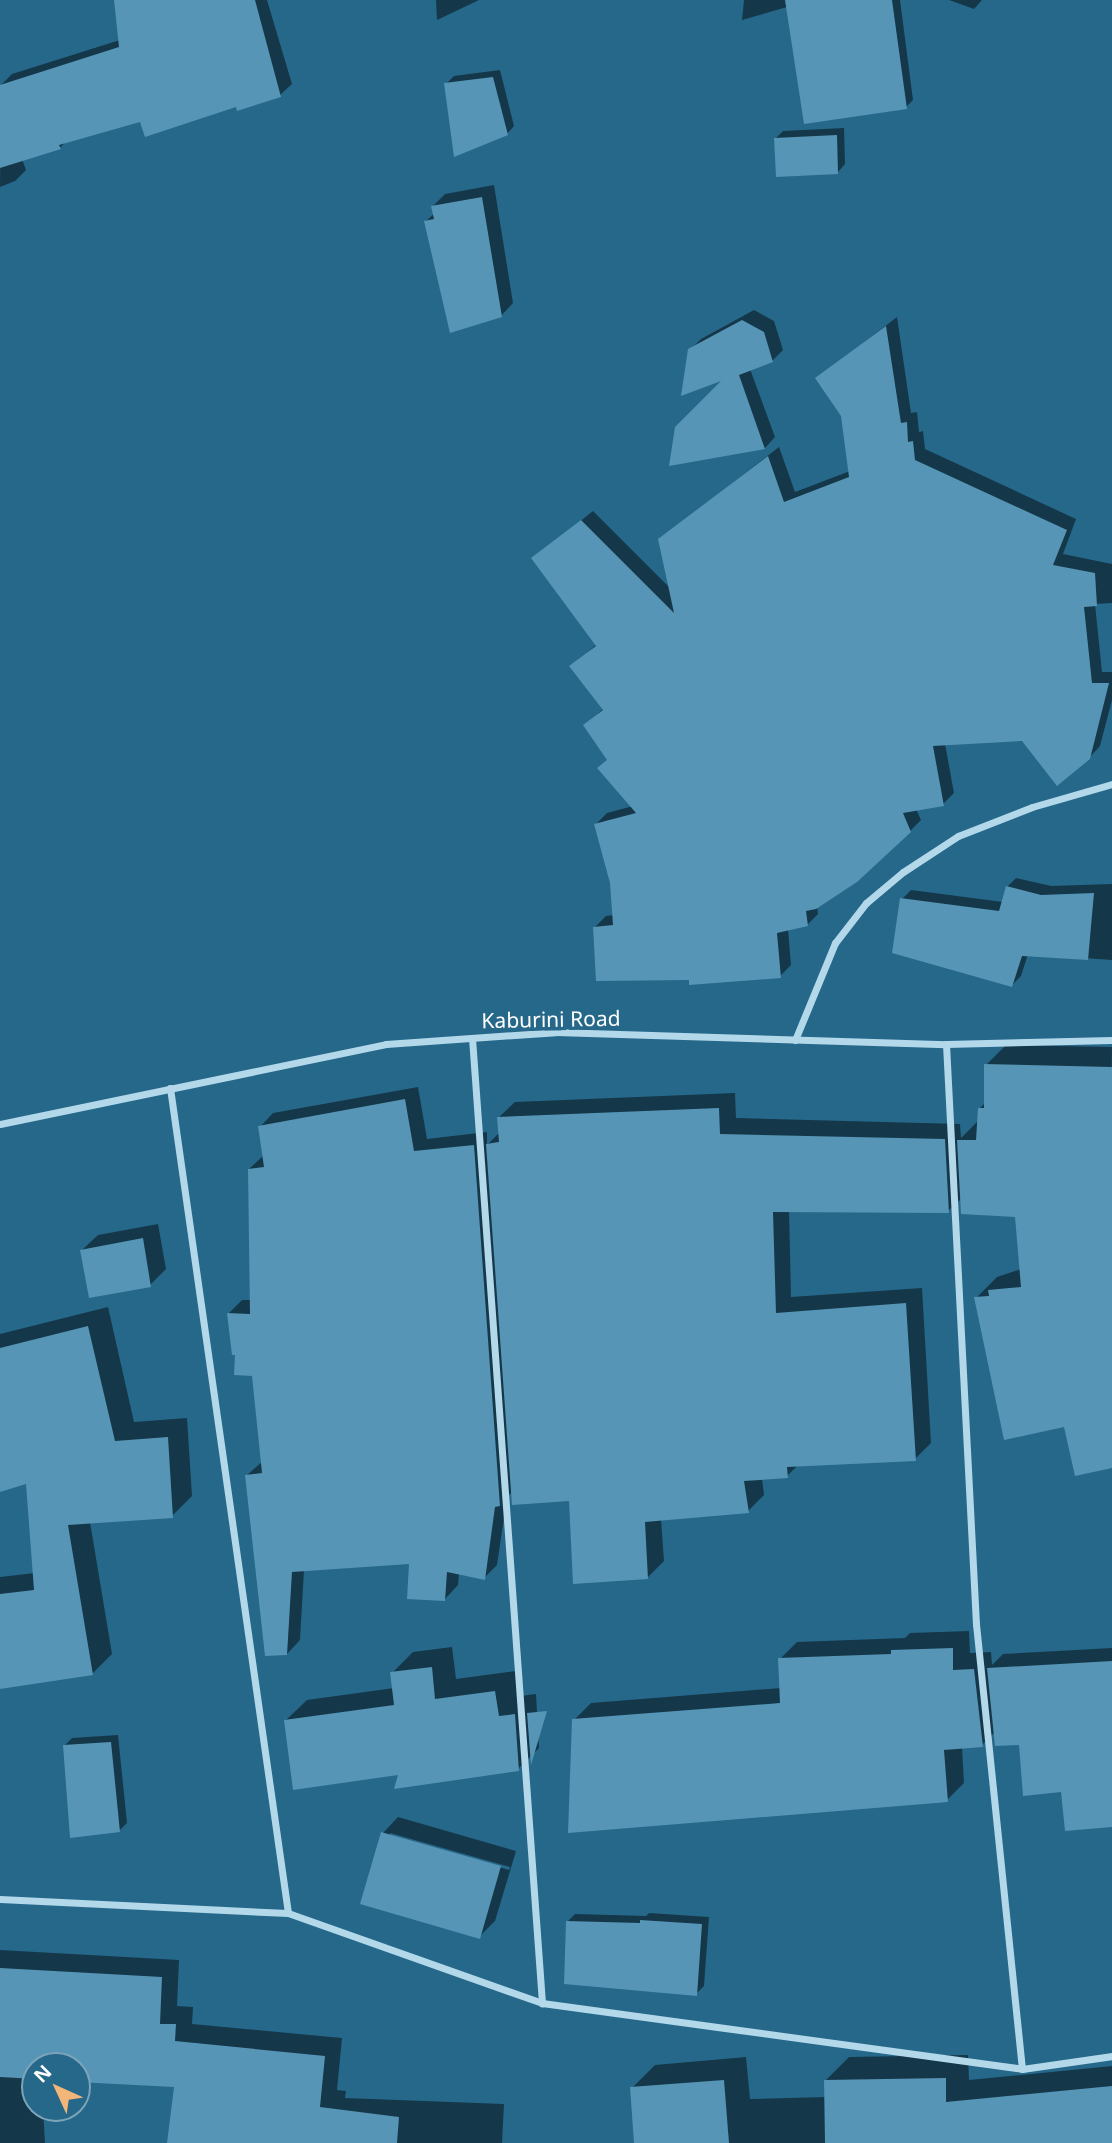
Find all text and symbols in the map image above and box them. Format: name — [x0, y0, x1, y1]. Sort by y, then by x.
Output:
street label: Kaburini Road — [481, 1005, 621, 1033]
north arrow — [21, 2052, 91, 2122]
text: N — [28, 2059, 57, 2088]

